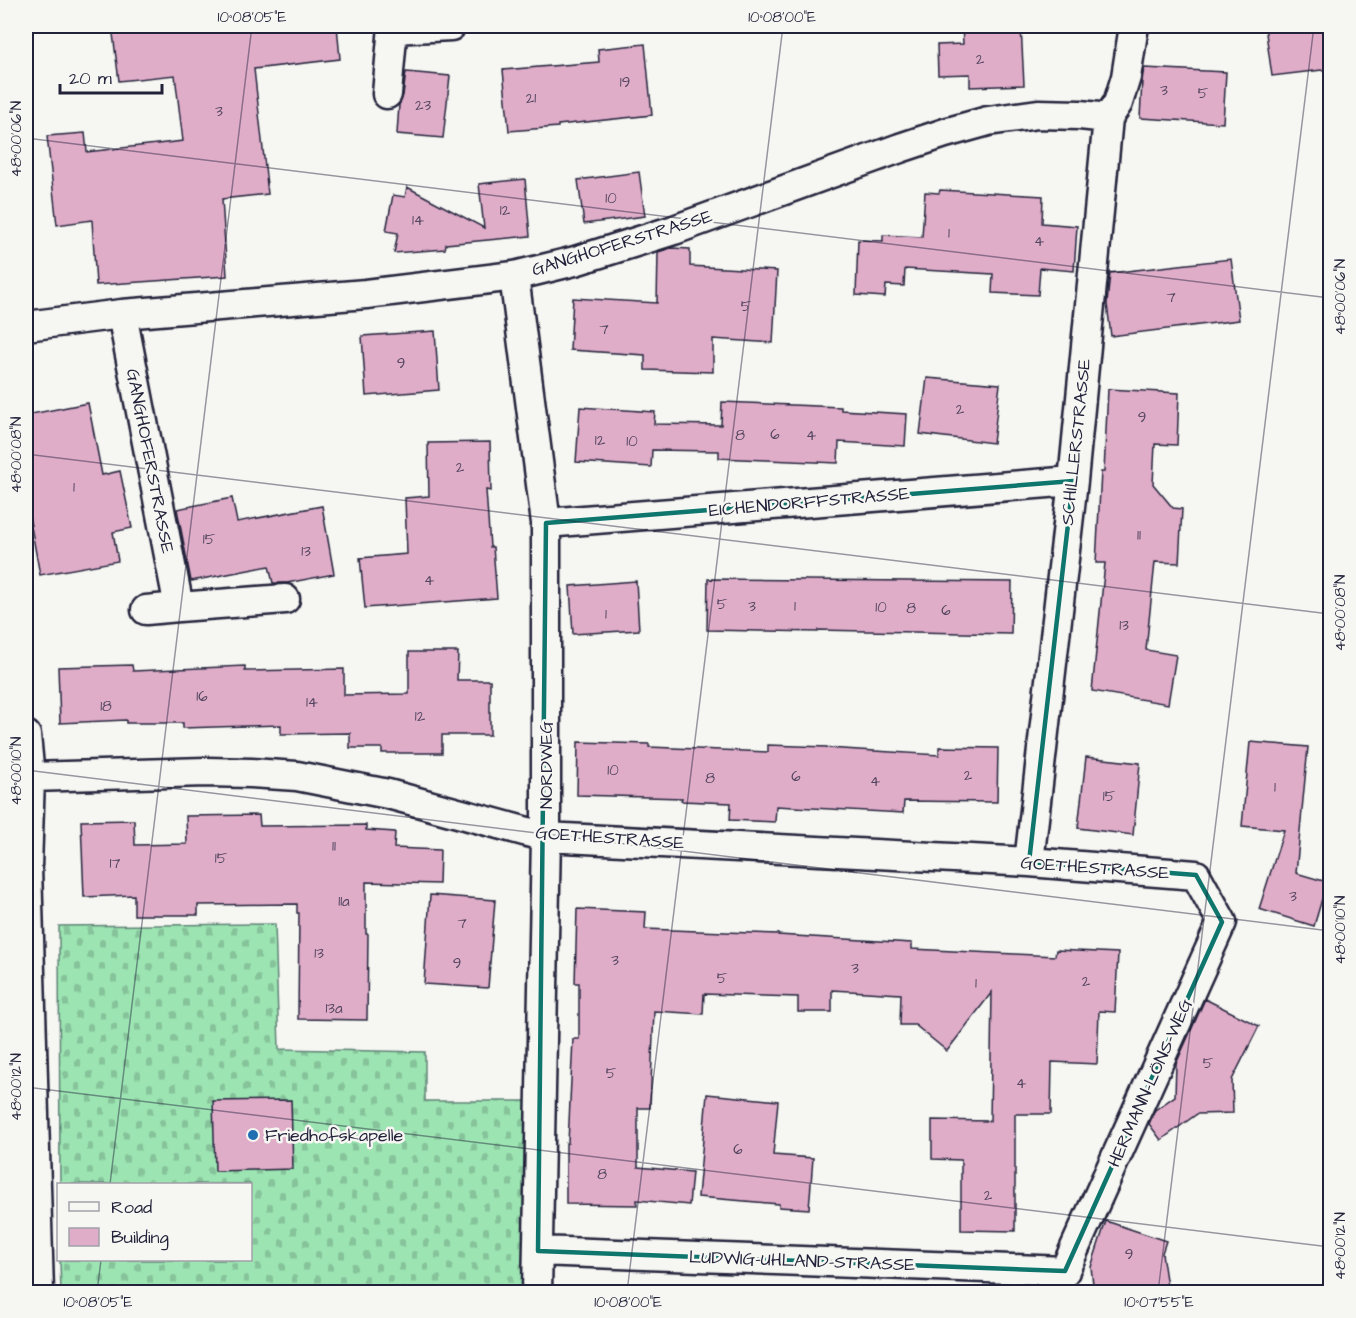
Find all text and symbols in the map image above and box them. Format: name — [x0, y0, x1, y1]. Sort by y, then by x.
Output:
text: 10°08'05"E — [218, 7, 287, 28]
text: 10°08'00"E — [748, 7, 816, 28]
house number: 2 — [976, 49, 985, 70]
scale bar — [60, 57, 162, 95]
text: 20 m — [69, 66, 112, 91]
house number: 19 — [620, 72, 630, 93]
house number: 3 — [1160, 80, 1168, 101]
house number: 5 — [1198, 83, 1209, 104]
house number: 21 — [526, 88, 536, 109]
house number: 23 — [415, 95, 431, 116]
text: 48°00'06"N — [6, 101, 27, 177]
house number: 3 — [215, 101, 223, 122]
house number: 10 — [605, 188, 617, 209]
house number: 12 — [500, 200, 511, 221]
street label: GANGHOFERSTRASSE — [529, 204, 716, 282]
house number: 14 — [412, 210, 424, 231]
house number: 1 — [948, 223, 950, 244]
house number: 4 — [1034, 231, 1044, 252]
text: 48°00'06"N — [1330, 259, 1351, 335]
house number: 7 — [1166, 287, 1176, 308]
house number: 5 — [741, 296, 752, 317]
house number: 7 — [599, 319, 609, 340]
house number: 9 — [397, 353, 405, 374]
street label: SCHILLERSTRASSE — [1055, 357, 1097, 526]
street label: GANGHOFERSTRASSE — [120, 367, 180, 556]
house number: 2 — [956, 399, 965, 420]
house number: 9 — [1138, 407, 1146, 428]
text: 48°00'08"N — [6, 417, 27, 493]
house number: 6 — [770, 424, 780, 445]
house number: 8 — [735, 425, 745, 446]
house number: 4 — [806, 425, 816, 446]
house number: 12 — [595, 430, 606, 451]
house number: 10 — [626, 431, 638, 452]
house number: 2 — [456, 457, 465, 478]
house number: 1 — [73, 477, 75, 498]
street label: EICHENDORFFSTRASSE — [708, 481, 911, 523]
house number: 11 — [1137, 525, 1141, 546]
house number: 15 — [203, 529, 216, 550]
house number: 13 — [301, 541, 311, 562]
house number: 4 — [424, 570, 434, 591]
text: 48°00'08"N — [1330, 575, 1351, 651]
house number: 5 — [717, 594, 728, 615]
house number: 3 — [748, 596, 756, 617]
house number: 1 — [794, 596, 796, 617]
house number: 10 — [875, 597, 887, 618]
house number: 8 — [906, 598, 916, 619]
house number: 6 — [941, 600, 951, 621]
house number: 1 — [605, 604, 607, 625]
house number: 13 — [1119, 615, 1129, 636]
house number: 16 — [196, 686, 208, 707]
house number: 14 — [306, 692, 318, 713]
house number: 18 — [100, 696, 112, 717]
house number: 12 — [415, 706, 426, 727]
street label: NORDWEG — [534, 721, 559, 809]
text: 48°00'10"N — [6, 737, 27, 805]
house number: 10 — [607, 760, 619, 781]
house number: 2 — [964, 765, 973, 786]
house number: 6 — [791, 766, 801, 787]
house number: 8 — [705, 768, 715, 789]
house number: 4 — [870, 771, 880, 792]
house number: 1 — [1274, 777, 1276, 798]
house number: 15 — [1103, 786, 1116, 807]
street label: GOETHESTRASSE — [535, 820, 685, 856]
house number: 11 — [332, 836, 336, 857]
house number: 15 — [215, 848, 228, 869]
street label: GOETHESTRASSE — [1020, 850, 1170, 886]
house number: 17 — [109, 853, 121, 874]
house number: 3 — [1289, 886, 1297, 907]
house number: 11a — [338, 891, 350, 912]
text: 48°00'10"N — [1330, 896, 1351, 964]
house number: 7 — [457, 913, 467, 934]
house number: 13 — [314, 943, 324, 964]
house number: 3 — [611, 950, 619, 971]
house number: 9 — [453, 953, 461, 974]
house number: 3 — [851, 958, 859, 979]
house number: 5 — [717, 968, 728, 989]
house number: 2 — [1082, 971, 1091, 992]
house number: 1 — [975, 973, 977, 994]
street label: HERMANN-LÖNS-WEG — [1102, 994, 1199, 1171]
house number: 13a — [325, 998, 343, 1019]
text: 48°00'12"N — [6, 1053, 27, 1121]
house number: 5 — [1203, 1053, 1214, 1074]
house number: 5 — [606, 1063, 617, 1084]
house number: 4 — [1016, 1073, 1026, 1094]
place label: Friedhofskapelle — [265, 1123, 403, 1148]
marker: Friedhofskapelle — [246, 1128, 260, 1142]
house number: 6 — [733, 1139, 743, 1160]
house number: 8 — [597, 1164, 607, 1185]
legend — [57, 1183, 252, 1261]
house number: 2 — [984, 1185, 993, 1206]
text: Road — [111, 1195, 152, 1220]
text: 48°00'12"N — [1330, 1212, 1351, 1280]
text: Building — [111, 1225, 169, 1251]
house number: 9 — [1125, 1244, 1133, 1265]
street label: LUDWIG-UHLAND-STRASSE — [688, 1245, 916, 1277]
text: 10°08'05"E — [64, 1292, 133, 1313]
text: 10°08'00"E — [594, 1292, 662, 1313]
text: 10°07'55"E — [1124, 1292, 1194, 1313]

